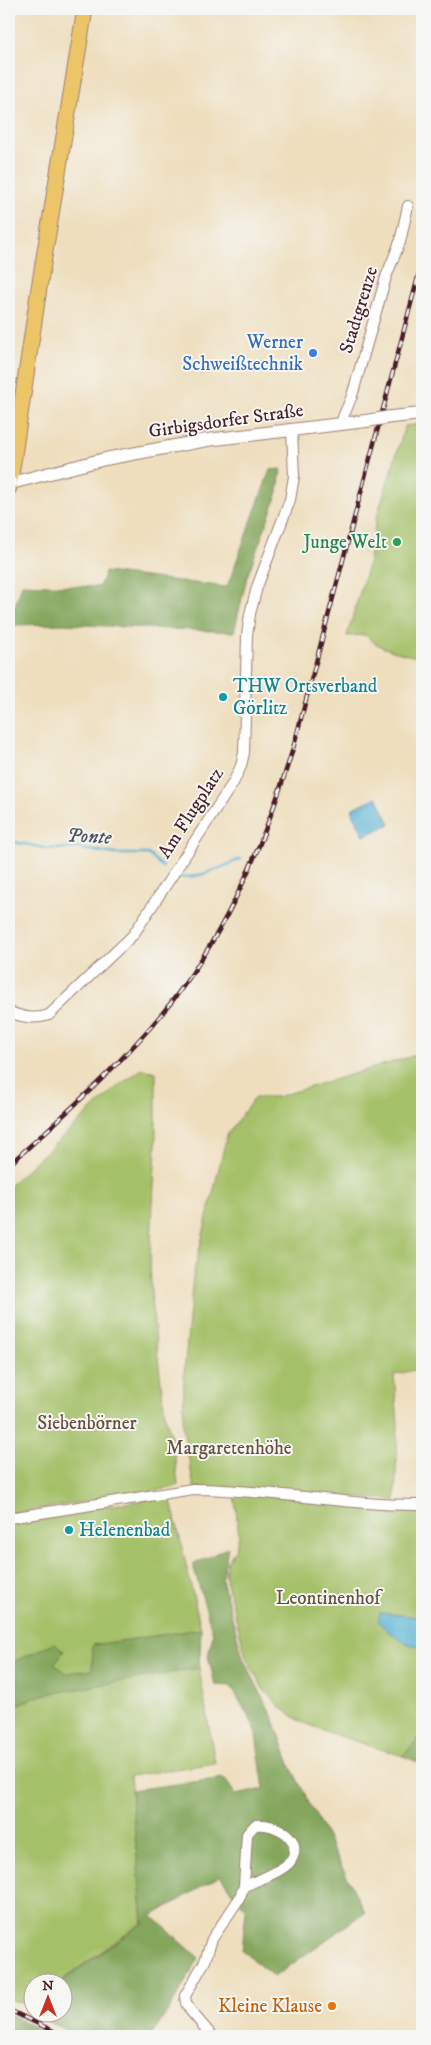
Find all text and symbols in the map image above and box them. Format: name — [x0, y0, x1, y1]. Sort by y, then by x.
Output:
street label: Stadtgrenze — [335, 264, 383, 356]
place label: Werner Schweißtechnik — [182, 331, 304, 376]
marker: Werner Schweißtechnik — [307, 347, 319, 359]
street label: Girbigsdorfer Straße — [147, 399, 305, 443]
place label: Junge Welt — [301, 531, 387, 554]
marker: Junge Welt — [391, 536, 403, 548]
place label: THW Ortsverband Görlitz — [233, 675, 378, 720]
marker: THW Ortsverband Görlitz — [217, 691, 229, 703]
street label: Am Flugplatz — [153, 763, 229, 863]
water label: Ponte — [66, 823, 113, 851]
park label: Siebenbörner — [37, 1412, 137, 1435]
park label: Margaretenhöhe — [166, 1437, 292, 1460]
place label: Helenenbad — [79, 1519, 171, 1542]
marker: Helenenbad — [63, 1524, 75, 1536]
park label: Leontinenhof — [276, 1587, 383, 1610]
north arrow — [22, 1972, 72, 2022]
text: N — [42, 1977, 54, 1995]
place label: Kleine Klause — [218, 1995, 322, 2018]
marker: Kleine Klause — [326, 2000, 338, 2012]

